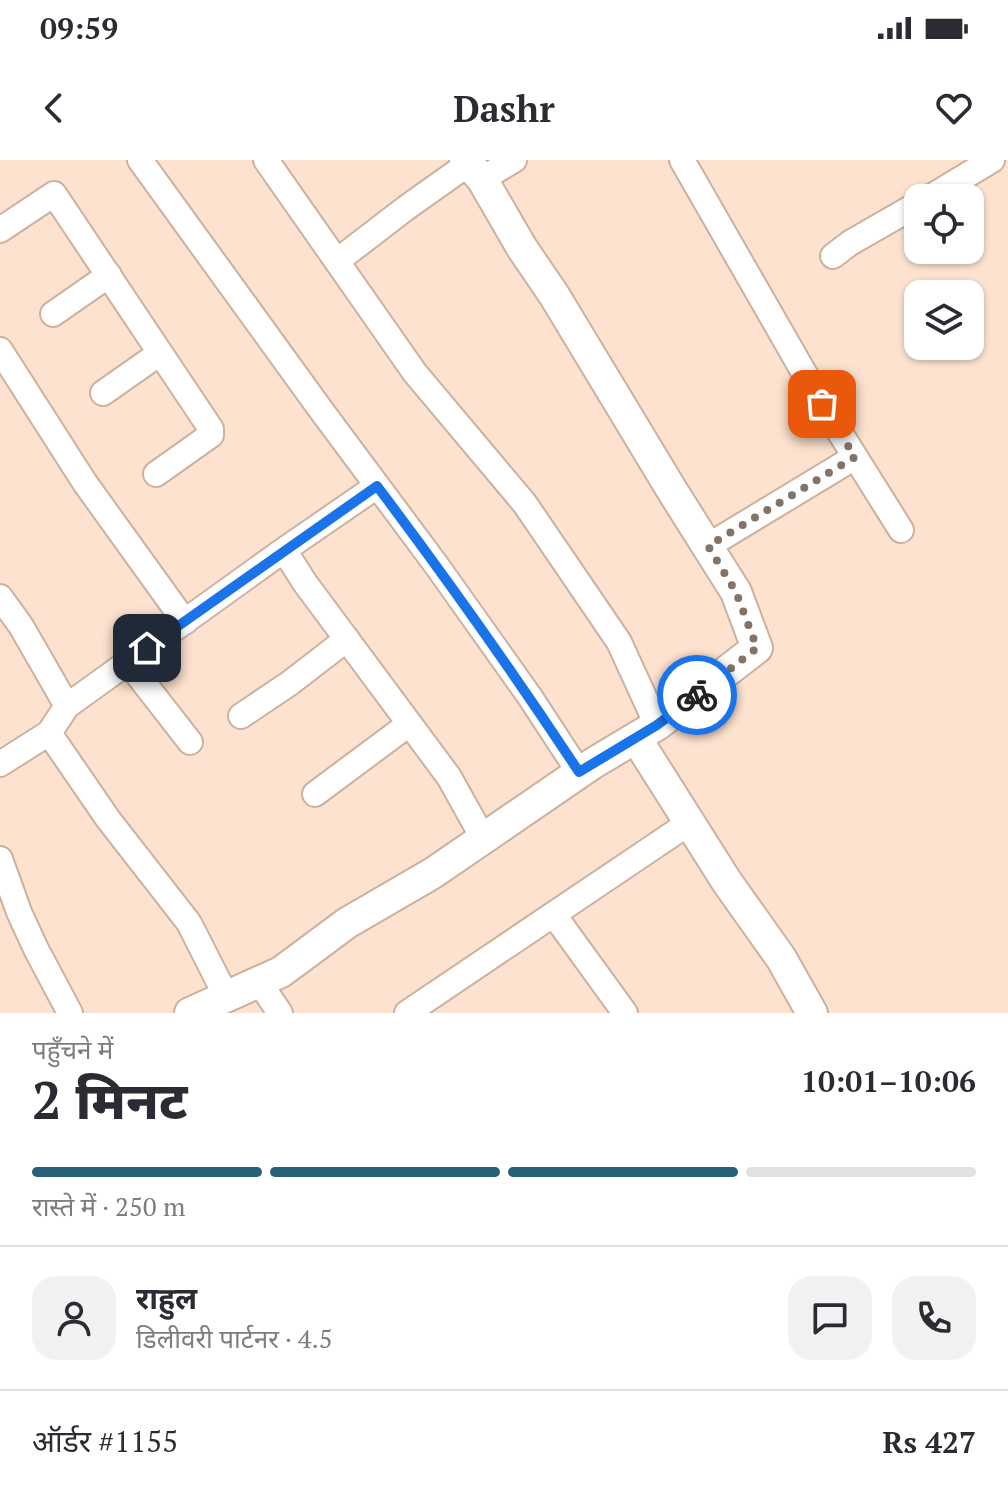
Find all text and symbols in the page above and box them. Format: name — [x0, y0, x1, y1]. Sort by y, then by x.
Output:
text: 09:59 — [40, 8, 118, 48]
text: Dashr — [453, 85, 555, 132]
icon: back — [32, 86, 76, 130]
icon: heart — [932, 86, 976, 130]
map controls — [904, 184, 984, 360]
button: locate — [904, 184, 984, 264]
button: layers — [904, 280, 984, 360]
pin — [788, 370, 856, 438]
icon: bag — [800, 382, 844, 426]
pin — [113, 614, 181, 682]
icon: home — [125, 626, 169, 670]
courier — [657, 655, 737, 735]
icon: bike — [675, 673, 719, 717]
text: पहुँचने में — [32, 1032, 113, 1066]
text: 10:01–10:06 — [801, 1061, 976, 1101]
text: 2 मिनट — [32, 1065, 187, 1134]
text: रास्ते में · 250 m — [32, 1189, 185, 1223]
button: person — [32, 1276, 116, 1360]
button: chat — [788, 1276, 872, 1360]
button: phone — [892, 1276, 976, 1360]
text: राहुल — [136, 1278, 197, 1318]
text: डिलीवरी पार्टनर · 4.5 — [136, 1321, 333, 1355]
text: ऑर्डर #1155 — [32, 1421, 178, 1461]
text: Rs 427 — [883, 1422, 976, 1462]

